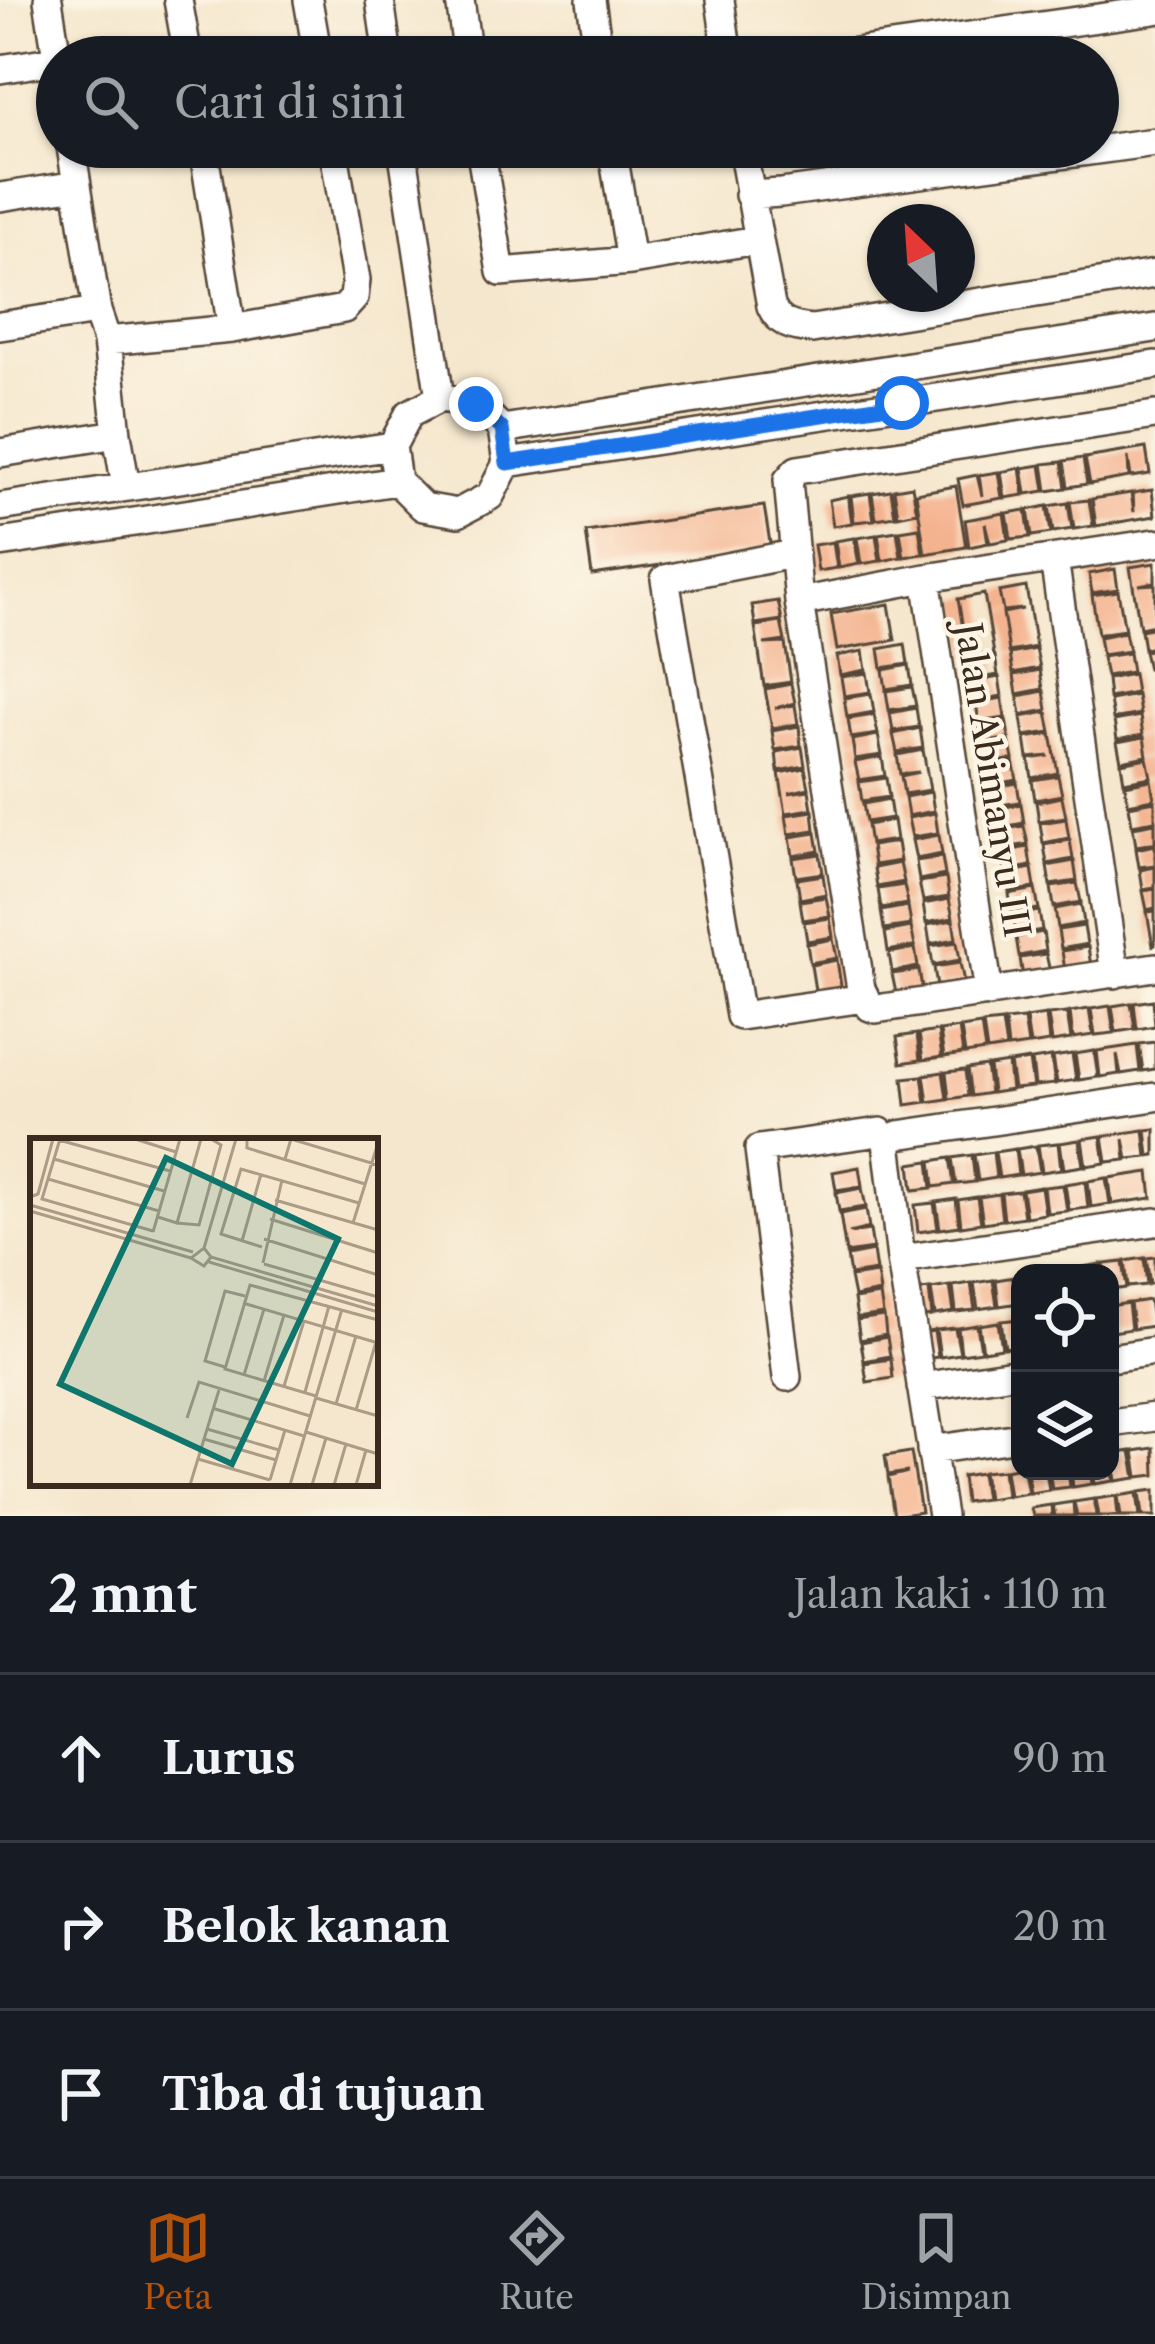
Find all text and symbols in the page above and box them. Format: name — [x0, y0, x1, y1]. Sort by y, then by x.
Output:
search box — [36, 36, 1119, 168]
icon: search — [78, 69, 144, 135]
text: Cari di sini — [174, 74, 405, 130]
north arrow — [867, 204, 975, 312]
route start — [875, 376, 929, 430]
route end — [449, 377, 503, 431]
street label: Jalan Abimanyu III — [946, 615, 1040, 940]
inset map — [30, 1138, 378, 1486]
map controls — [1011, 1264, 1119, 1480]
button: locate — [1011, 1264, 1119, 1372]
button: layers — [1011, 1372, 1119, 1480]
text: 2 mnt — [48, 1563, 197, 1625]
text: Jalan kaki · 110 m — [793, 1570, 1107, 1618]
icon: ahead — [48, 1725, 114, 1791]
text: Lurus — [162, 1730, 296, 1786]
text: 90 m — [1013, 1734, 1107, 1782]
icon: right — [48, 1893, 114, 1959]
text: Belok kanan — [162, 1898, 450, 1954]
text: 20 m — [1013, 1902, 1107, 1950]
icon: arrive — [48, 2061, 114, 2127]
text: Tiba di tujuan — [162, 2066, 485, 2122]
tab: Peta — [144, 2205, 212, 2318]
tab: Rute — [499, 2205, 574, 2318]
tab: Disimpan — [861, 2205, 1011, 2318]

